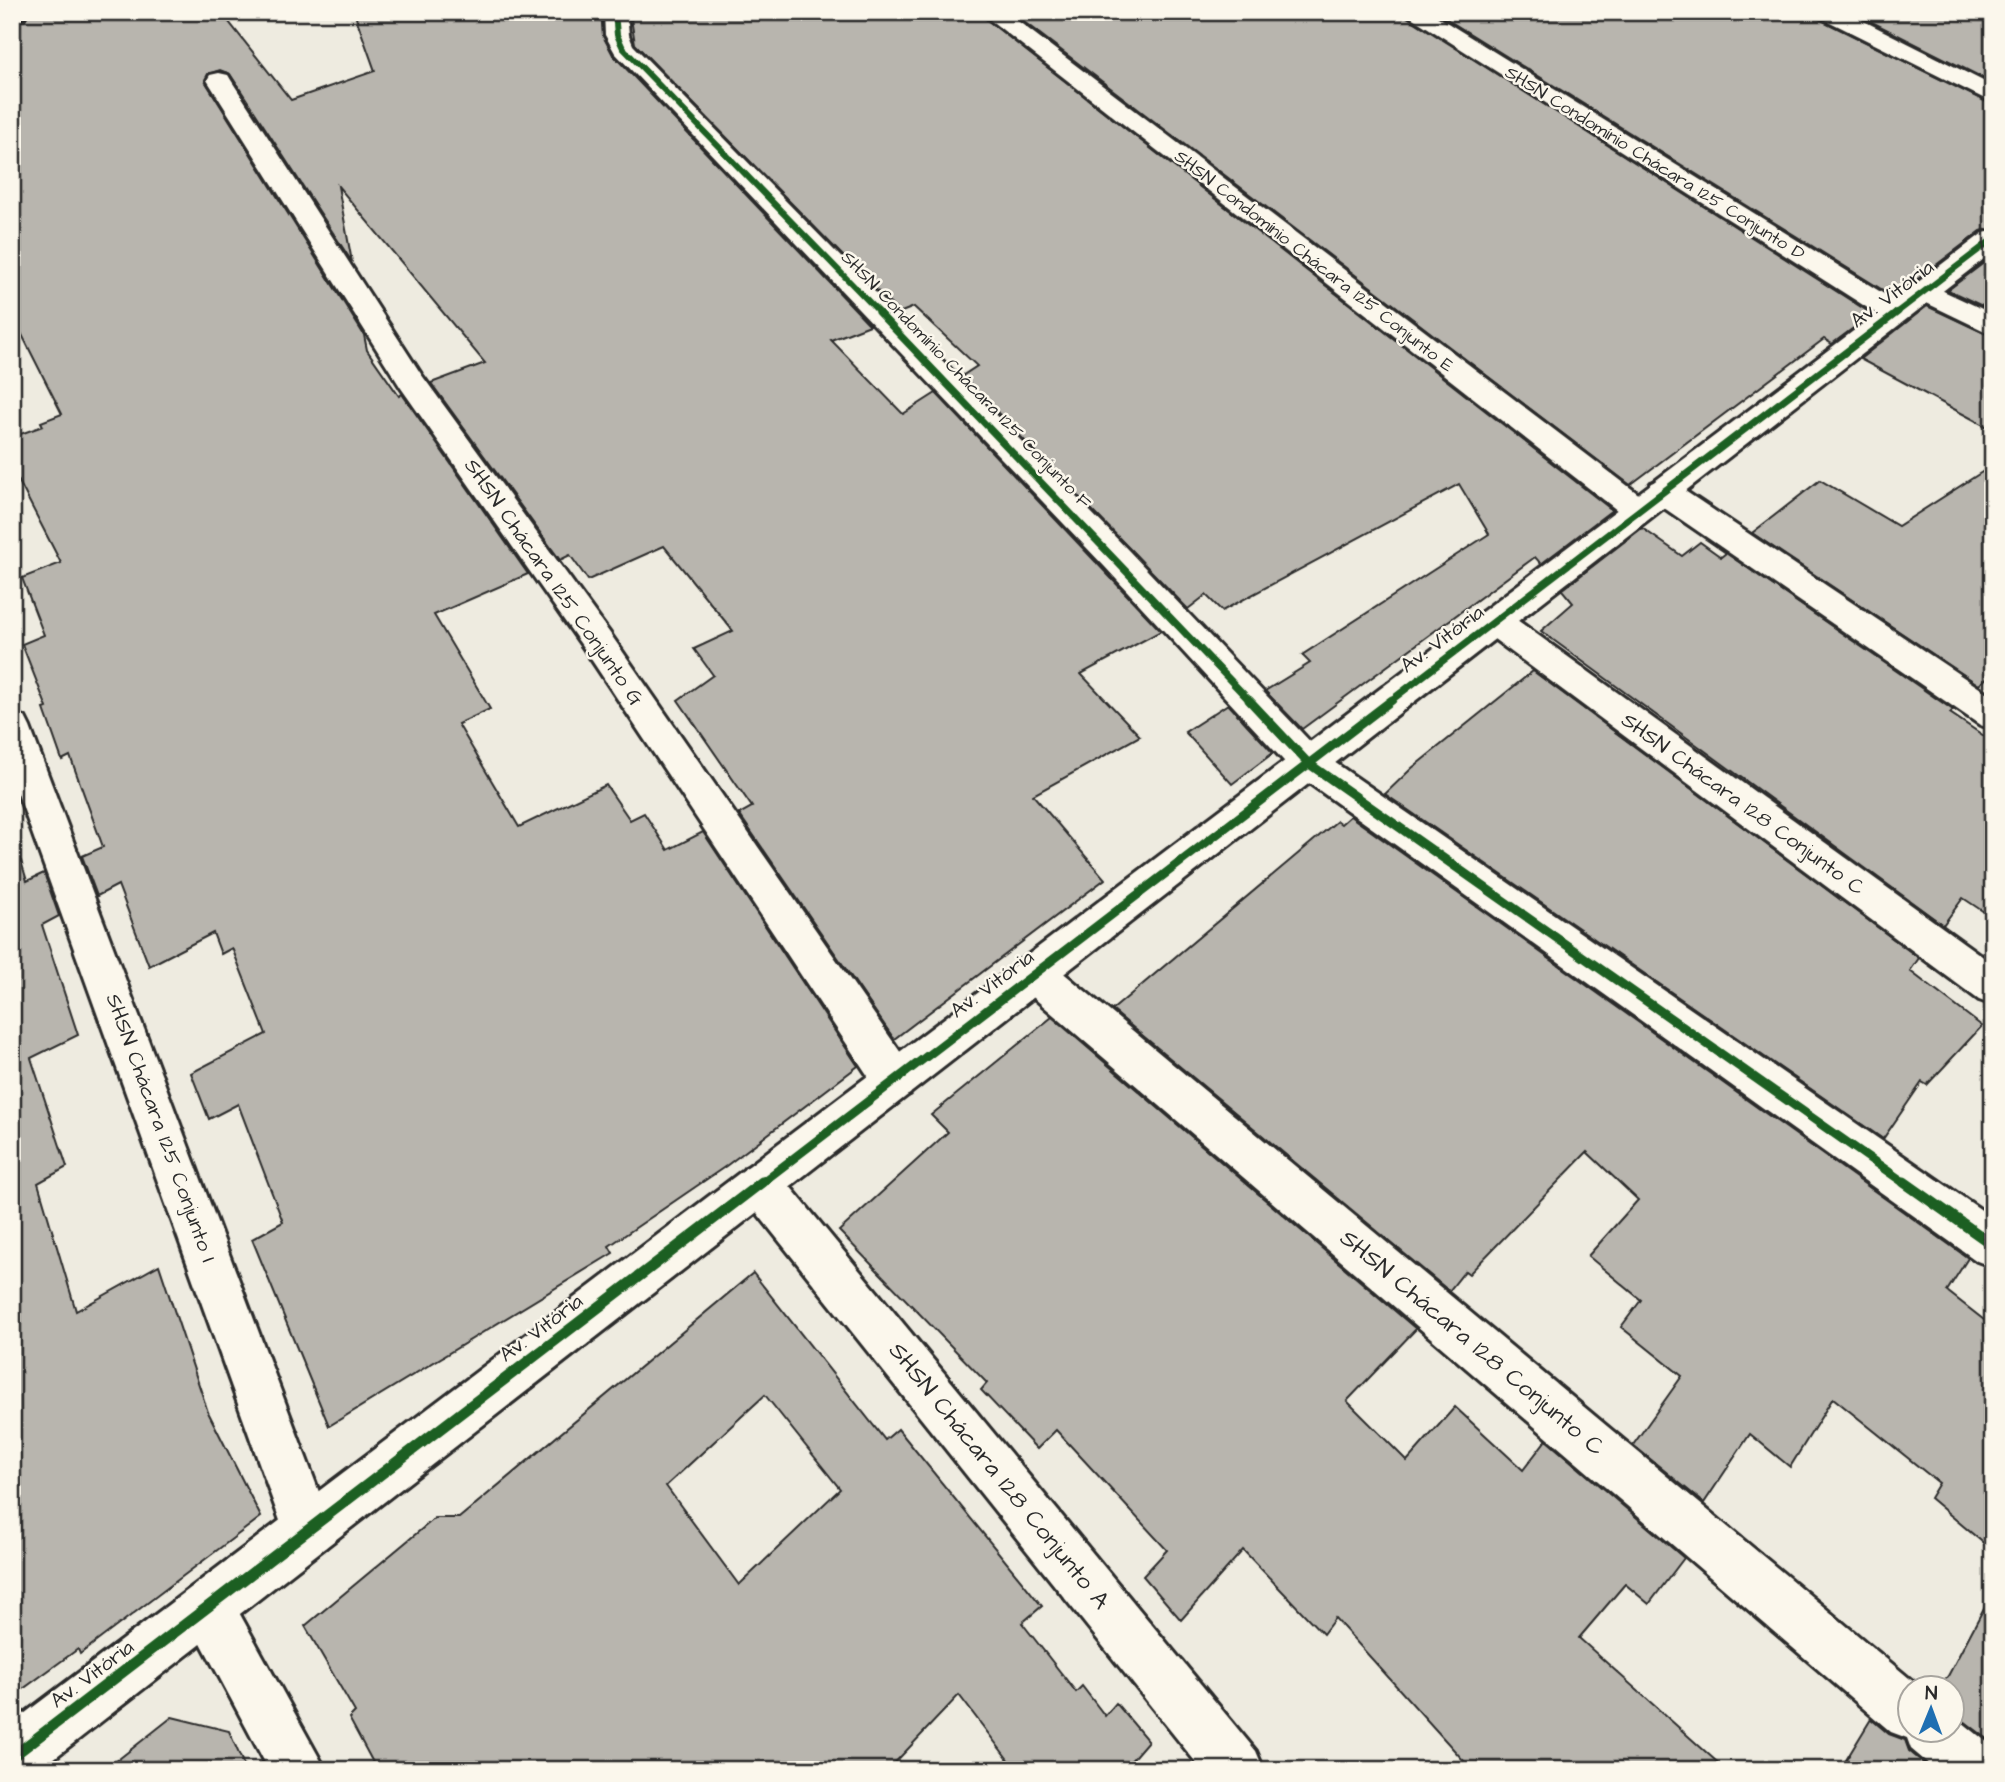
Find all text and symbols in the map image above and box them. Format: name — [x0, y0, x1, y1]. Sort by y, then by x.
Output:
street label: SHSN Condomínio Chácara 125 Conjunto D — [1500, 60, 1810, 266]
street label: SHSN Condomínio Chácara 125 Conjunto E — [1169, 144, 1459, 378]
street label: SHSN Condomínio Chácara 125 Conjunto F — [835, 245, 1097, 515]
street label: Av. Vitória — [1844, 253, 1940, 335]
street label: SHSN Chácara 125 Conjunto G — [457, 453, 651, 712]
street label: Av. Vitória — [1394, 598, 1490, 680]
street label: SHSN Chácara 128 Conjunto C — [1615, 706, 1871, 902]
street label: Av. Vitória — [944, 943, 1040, 1025]
street label: SHSN Chácara 125 Conjunto I — [99, 990, 223, 1266]
street label: SHSN Chácara 128 Conjunto C — [1332, 1222, 1612, 1464]
street label: Av. Vitória — [493, 1287, 589, 1369]
street label: SHSN Chácara 128 Conjunto A — [880, 1335, 1118, 1617]
street label: Av. Vitória — [44, 1633, 140, 1715]
north arrow — [1896, 1674, 1966, 1744]
text: N — [1925, 1680, 1938, 1707]

